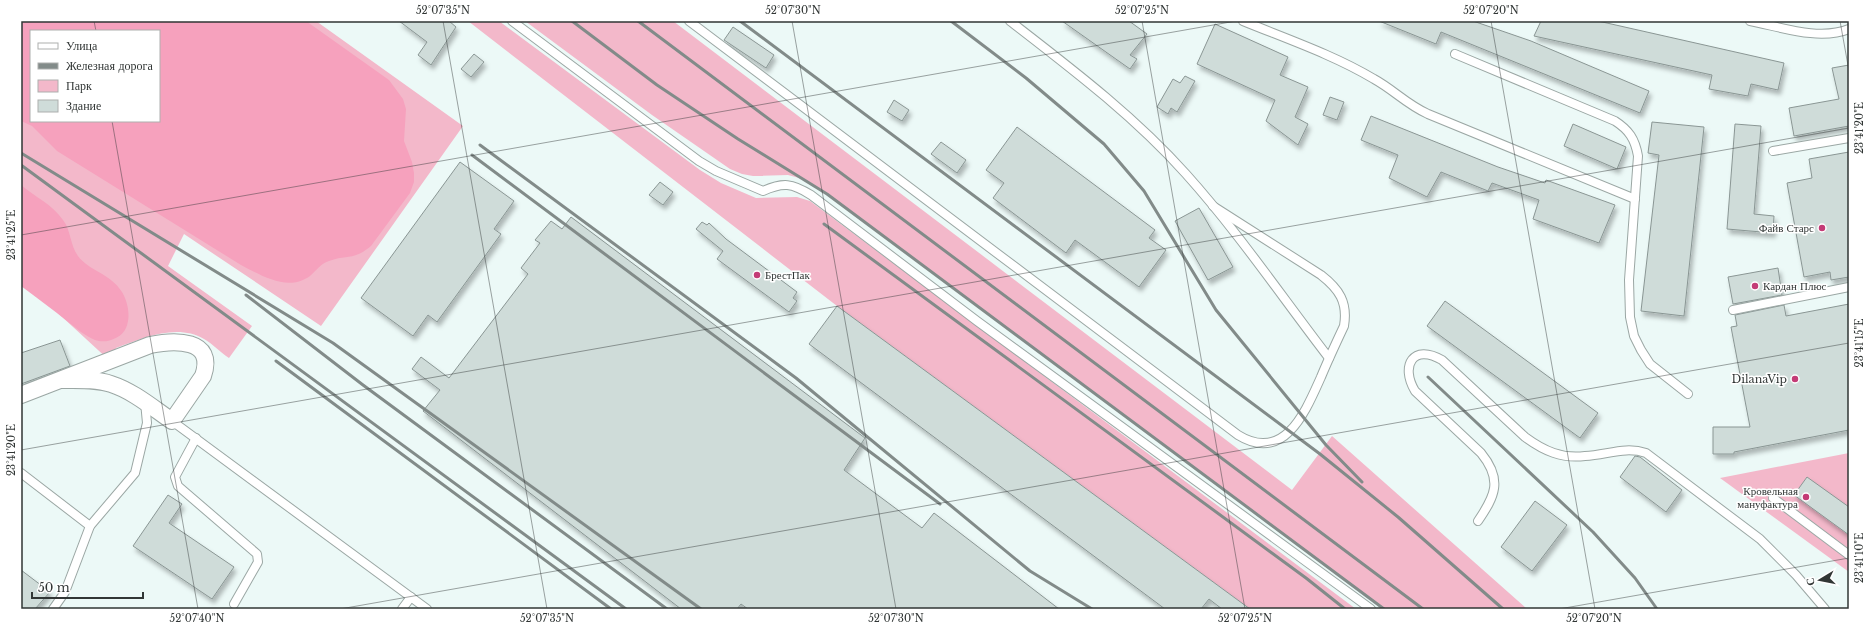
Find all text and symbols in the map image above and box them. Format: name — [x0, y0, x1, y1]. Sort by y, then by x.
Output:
text: 52°07'35"N — [416, 4, 470, 17]
text: 52°07'30"N — [765, 4, 821, 17]
text: 52°07'25"N — [1115, 4, 1169, 17]
text: 52°07'20"N — [1463, 4, 1519, 17]
legend — [30, 30, 160, 122]
text: Улица — [66, 38, 98, 53]
text: Железная дорога — [66, 58, 153, 73]
text: Парк — [66, 78, 92, 93]
text: Здание — [66, 98, 101, 113]
text: 23°41'20"E — [1853, 102, 1866, 154]
text: 23°41'25"E — [5, 210, 18, 260]
place label: Файв Старс — [1759, 221, 1814, 235]
marker: Файв Старс — [1817, 223, 1827, 233]
place label: БрестПак — [765, 268, 810, 282]
marker: БрестПак — [752, 270, 762, 280]
place label: Кардан Плюс — [1763, 279, 1827, 293]
marker: Кардан Плюс — [1750, 281, 1760, 291]
text: 23°41'15"E — [1853, 319, 1866, 367]
place label: DilanaVip — [1732, 372, 1787, 386]
marker: DilanaVip — [1790, 374, 1800, 384]
text: 23°41'20"E — [5, 424, 18, 476]
place label: Кровельная мануфактура — [1737, 484, 1798, 511]
marker: Кровельная мануфактура — [1801, 492, 1811, 502]
text: 23°41'10"E — [1853, 533, 1866, 583]
north arrow — [1800, 560, 1840, 600]
scale bar — [32, 574, 143, 600]
text: С — [1803, 577, 1818, 587]
text: 50 m — [38, 580, 70, 595]
text: 52°07'40"N — [170, 612, 224, 625]
text: 52°07'35"N — [520, 612, 574, 625]
text: 52°07'30"N — [868, 612, 924, 625]
text: 52°07'25"N — [1218, 612, 1272, 625]
text: 52°07'20"N — [1566, 612, 1622, 625]

